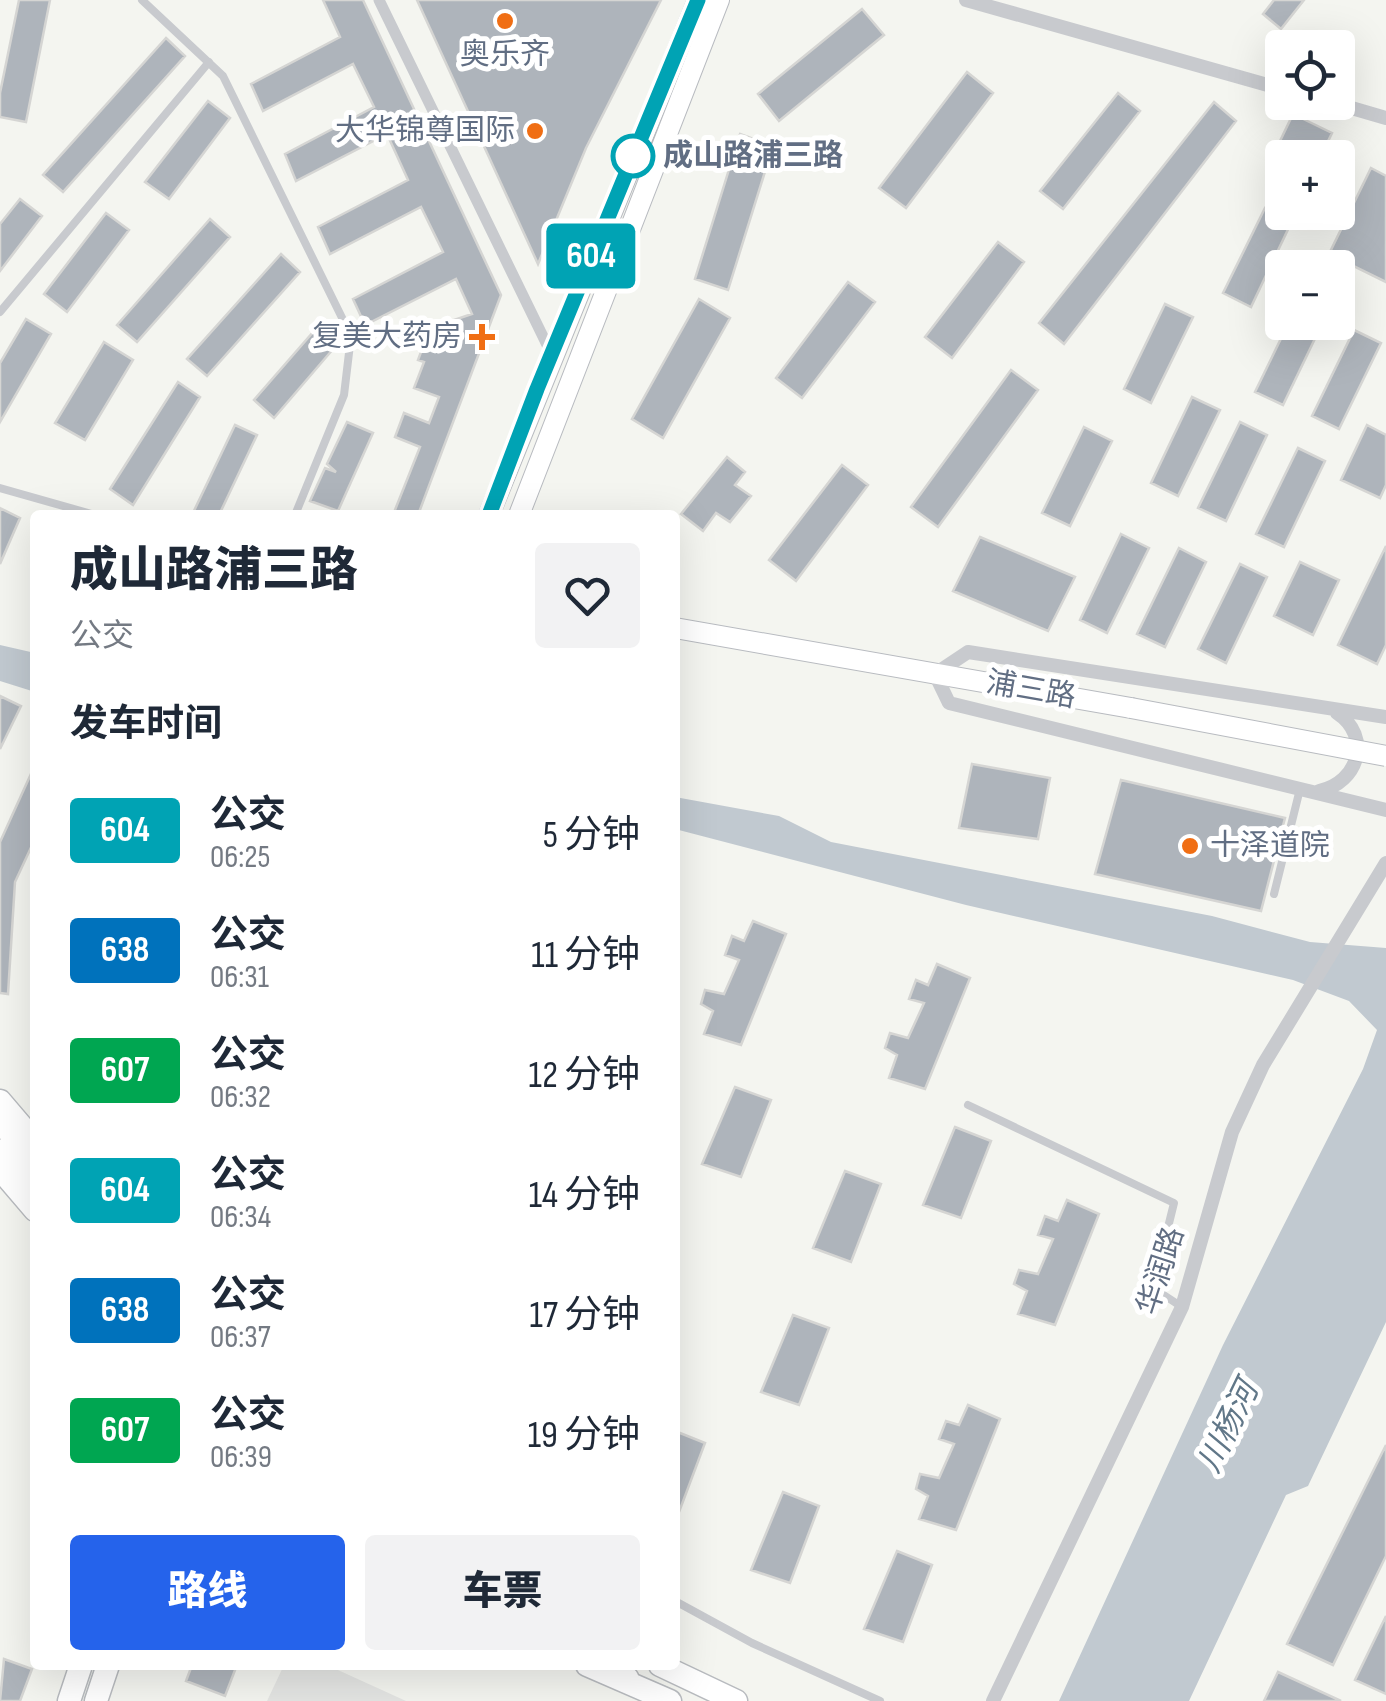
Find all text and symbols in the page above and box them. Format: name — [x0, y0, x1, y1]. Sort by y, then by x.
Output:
marker: 奥乐齐 — [494, 10, 516, 32]
map controls — [1265, 30, 1355, 340]
button: locate — [1265, 30, 1355, 120]
place label: 奥乐齐 — [460, 37, 550, 73]
place label: 大华锦尊国际 — [335, 113, 515, 149]
marker: 大华锦尊国际 — [524, 120, 546, 142]
marker: 成山路浦三路 — [612, 135, 654, 177]
place label: 成山路浦三路 — [663, 138, 843, 174]
button: + — [1265, 140, 1355, 230]
line badge: 604 — [534, 224, 648, 288]
text: 604 — [566, 235, 616, 278]
button: − — [1265, 250, 1355, 340]
place label: 复美大药房 — [312, 319, 462, 355]
marker: 复美大药房 — [471, 326, 493, 348]
text: 成山路浦三路 — [70, 543, 358, 600]
button: heart — [535, 543, 640, 648]
text: 公交 — [70, 617, 134, 656]
street label: 浦三路 — [984, 664, 1078, 716]
text: 发车时间 — [70, 702, 222, 747]
text: 公交 — [210, 793, 286, 838]
text: 604 — [100, 809, 150, 852]
text: 5 分钟 — [543, 813, 640, 858]
place label: 十泽道院 — [1210, 828, 1330, 864]
marker: 十泽道院 — [1179, 835, 1201, 857]
text: 06:25 — [210, 838, 270, 877]
text: 公交 — [210, 913, 286, 958]
text: 638 — [101, 929, 149, 972]
text: 11 分钟 — [531, 933, 640, 978]
text: 06:31 — [210, 958, 269, 997]
text: 公交 — [210, 1033, 286, 1078]
text: 607 — [101, 1049, 149, 1092]
text: 12 分钟 — [529, 1053, 640, 1098]
text: 06:32 — [210, 1078, 271, 1117]
text: 公交 — [210, 1153, 286, 1198]
text: 604 — [100, 1169, 150, 1212]
text: 14 分钟 — [529, 1173, 640, 1218]
text: 06:34 — [210, 1198, 271, 1237]
street label: 华润路 — [1130, 1223, 1192, 1319]
text: 公交 — [210, 1273, 286, 1318]
text: 638 — [101, 1289, 149, 1332]
text: 17 分钟 — [530, 1293, 640, 1338]
text: 06:37 — [210, 1318, 271, 1357]
water label: 川杨河 — [1190, 1370, 1270, 1479]
text: 公交 — [210, 1393, 286, 1438]
text: 607 — [101, 1409, 149, 1452]
text: 19 分钟 — [528, 1413, 640, 1458]
text: 06:39 — [210, 1438, 272, 1477]
button: 路线 — [70, 1535, 345, 1650]
button: 车票 — [365, 1535, 640, 1650]

